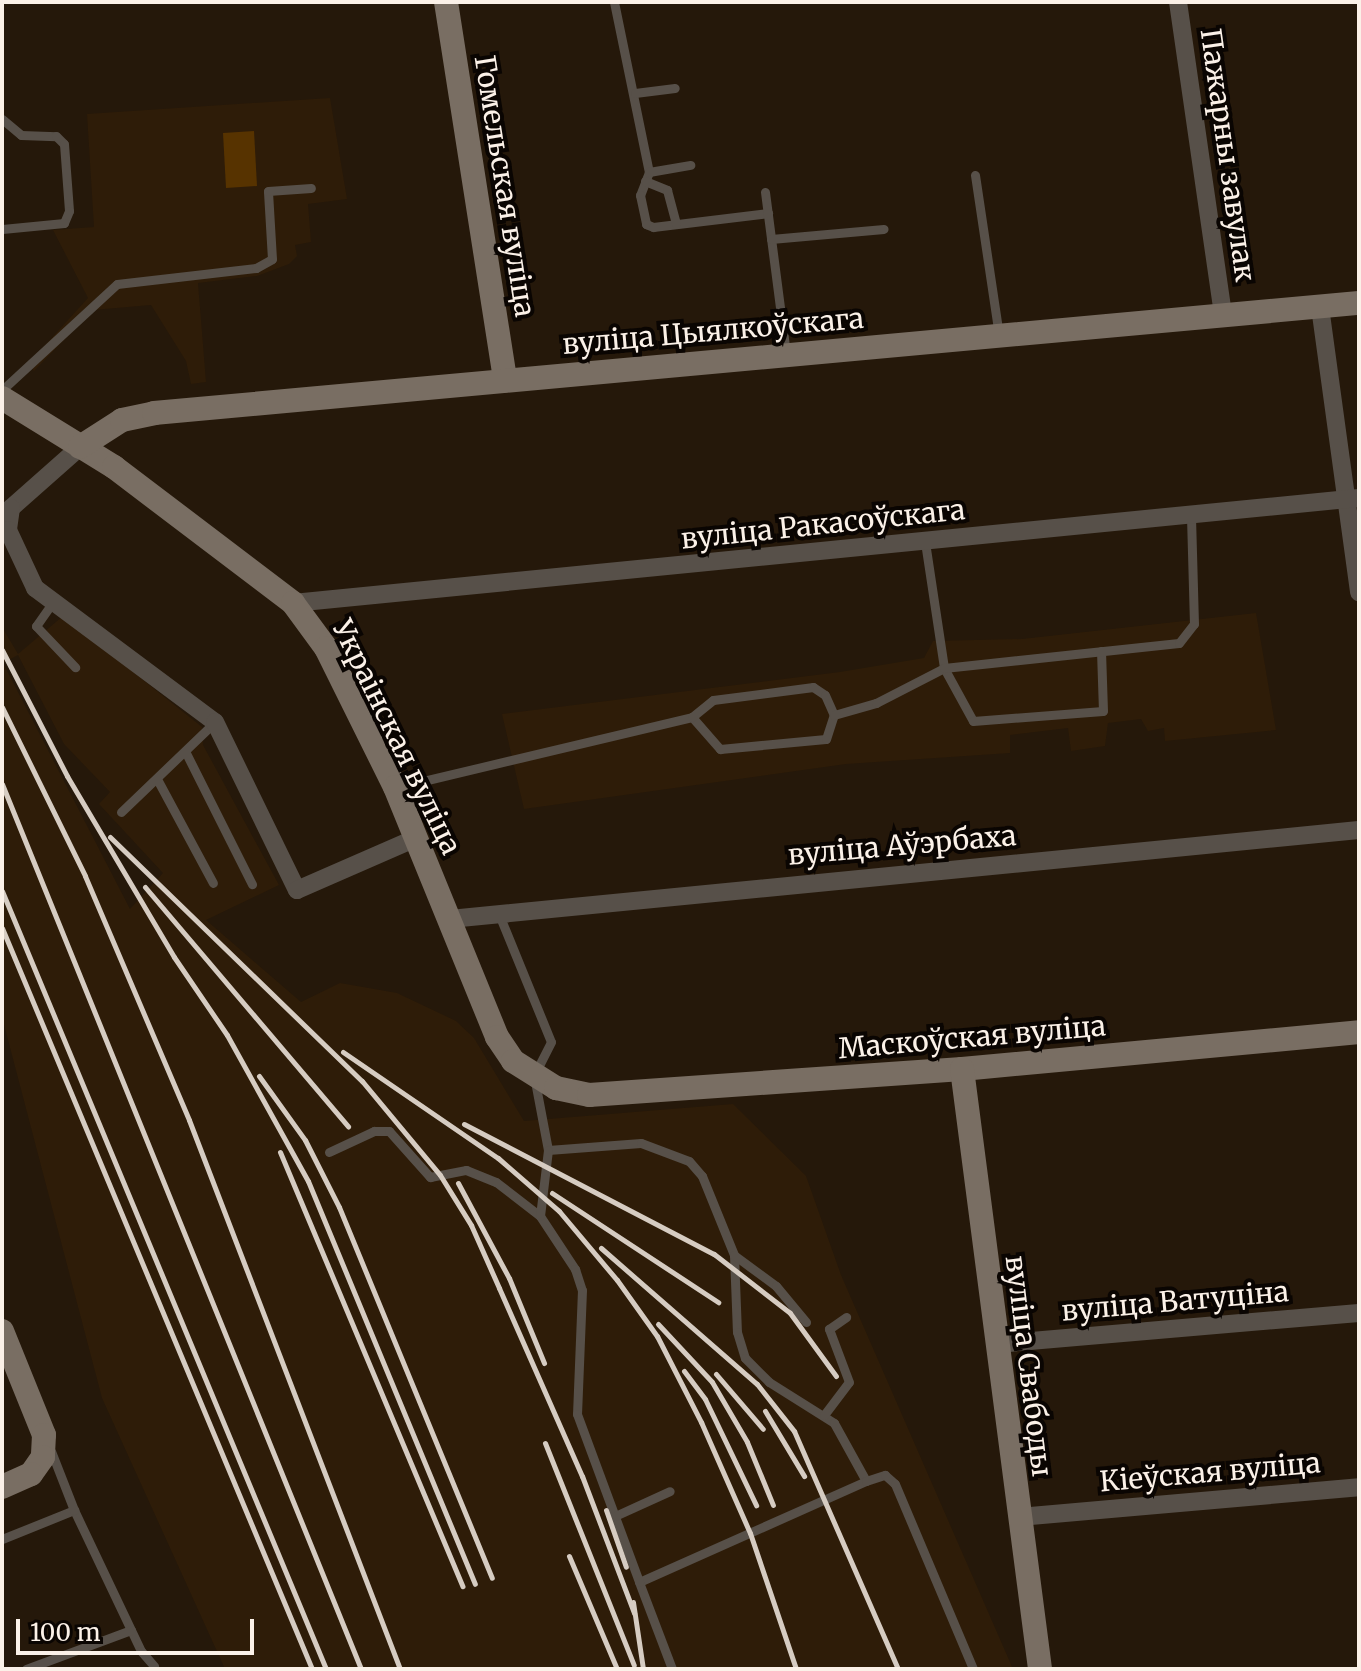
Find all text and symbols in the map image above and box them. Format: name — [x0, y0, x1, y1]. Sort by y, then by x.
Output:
street label: Пажарны завулак — [1194, 26, 1262, 284]
street label: Гомельская вуліца — [468, 53, 542, 319]
street label: вуліца Цыялкоўскага — [561, 301, 865, 361]
street label: вуліца Ракасоўскага — [679, 492, 967, 556]
street label: Украінская вуліца — [326, 614, 468, 860]
street label: вуліца Аўэрбаха — [786, 818, 1018, 872]
street label: Маскоўская вуліца — [837, 1009, 1107, 1065]
street label: вуліца Свабоды — [999, 1253, 1059, 1479]
street label: вуліца Ватуціна — [1060, 1274, 1290, 1328]
street label: Кіеўская вуліца — [1098, 1446, 1322, 1498]
scale bar — [20, 1603, 258, 1653]
text: 100 m — [30, 1617, 100, 1648]

